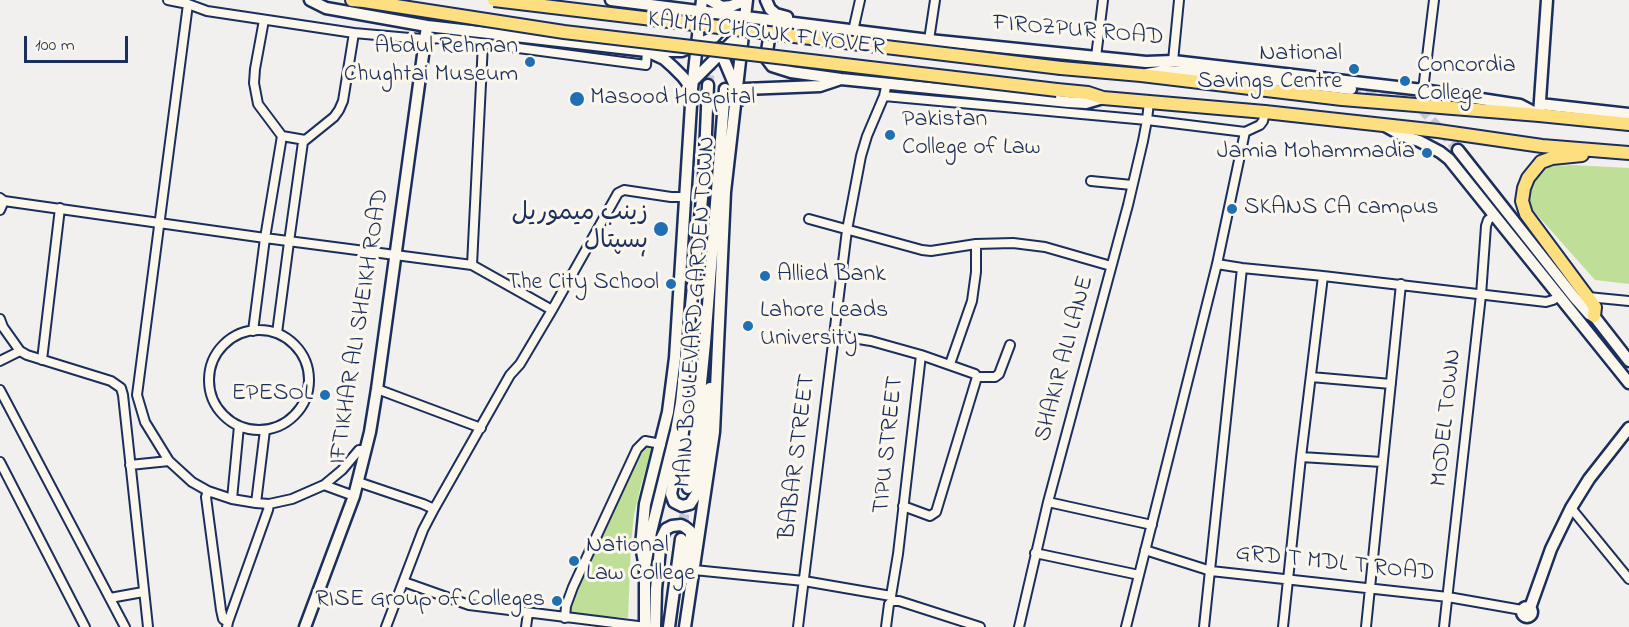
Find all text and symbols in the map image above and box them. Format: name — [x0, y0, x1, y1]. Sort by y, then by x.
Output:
street label: KALMA CHOWK FLYOVER — [646, 6, 886, 64]
street label: FIROZPUR ROAD — [991, 10, 1165, 54]
scale bar — [27, 24, 130, 62]
text: 100 m — [35, 33, 75, 59]
place label: Abdul Rehman Chughtai Museum — [344, 34, 518, 90]
place label: National Savings Centre — [1197, 41, 1342, 97]
place label: Concordia College — [1417, 53, 1516, 109]
marker: Abdul Rehman Chughtai Museum — [523, 55, 537, 69]
marker: National Savings Centre — [1347, 62, 1361, 76]
marker: Concordia College — [1398, 74, 1412, 88]
place label: Masood Hospital — [590, 85, 755, 113]
marker: Masood Hospital — [568, 90, 586, 108]
place label: Pakistan College of Law — [902, 107, 1041, 163]
marker: Pakistan College of Law — [883, 128, 897, 142]
street label: MAIN BOULEVARD GARDEN TOWN — [670, 135, 724, 489]
place label: Jamia Mohammadia — [1217, 139, 1415, 167]
marker: Jamia Mohammadia — [1420, 146, 1434, 160]
street label: IFTIKHAR ALI SHEIKH ROAD — [325, 187, 397, 467]
place label: SKANS CA campus — [1244, 195, 1439, 223]
place label: زینب میموریل ہسپتال — [512, 201, 648, 257]
marker: SKANS CA campus — [1225, 202, 1239, 216]
marker: زینب میموریل ہسپتال — [652, 220, 670, 238]
place label: Allied Bank — [777, 262, 886, 290]
marker: Allied Bank — [758, 269, 772, 283]
place label: The City School — [506, 270, 659, 298]
street label: SHAKIR ALI LANE — [1030, 273, 1102, 445]
marker: The City School — [664, 277, 678, 291]
place label: Lahore Leads University — [760, 298, 888, 354]
marker: Lahore Leads University — [741, 319, 755, 333]
street label: MODEL TOWN — [1426, 348, 1470, 488]
street label: BABAR STREET — [775, 373, 823, 541]
street label: TIPU STREET — [868, 375, 912, 515]
place label: EPESOL — [231, 381, 313, 409]
marker: EPESOL — [318, 388, 332, 402]
place label: National Law College — [586, 533, 695, 589]
street label: GRD T MDL T ROAD — [1234, 540, 1436, 590]
marker: National Law College — [567, 554, 581, 568]
place label: RISE Group of Colleges — [315, 587, 545, 615]
marker: RISE Group of Colleges — [550, 594, 564, 608]

